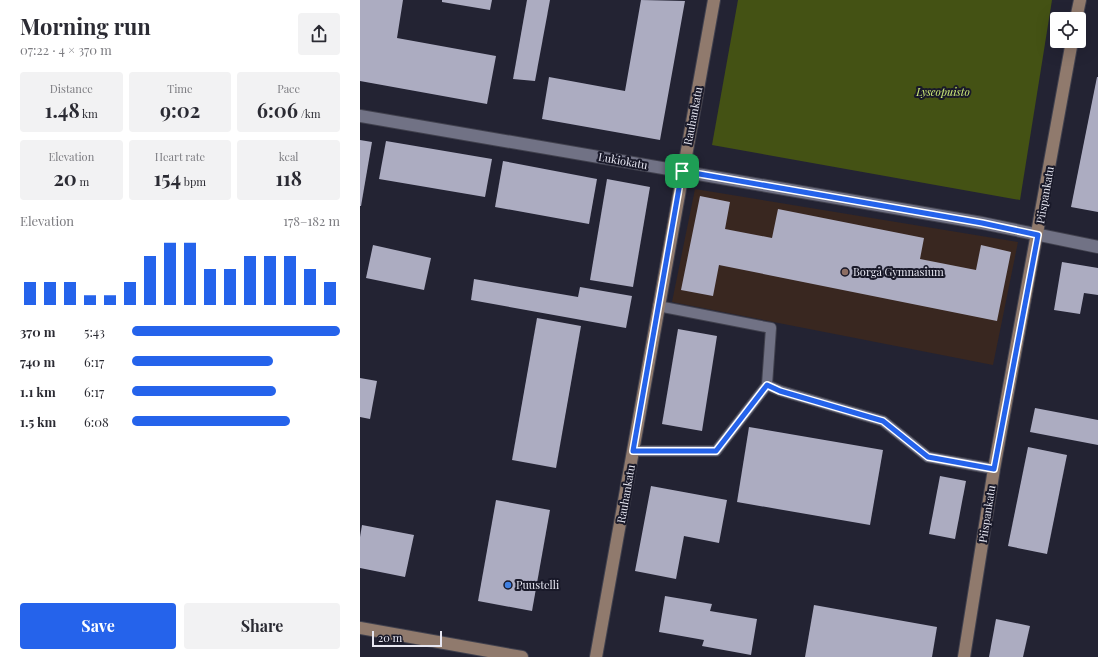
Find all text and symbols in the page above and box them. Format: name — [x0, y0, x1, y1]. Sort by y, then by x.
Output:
text: Morning run — [20, 11, 151, 41]
map controls — [1050, 12, 1086, 48]
button: locate — [1050, 12, 1086, 48]
button: share — [298, 13, 340, 55]
text: 07:22 · 4 × 370 m — [20, 41, 112, 58]
text: Distance — [50, 81, 93, 96]
text: Time — [167, 81, 193, 96]
text: Pace — [277, 81, 300, 96]
park label: Lyseopuisto — [915, 84, 970, 99]
street label: Rauhankatu — [679, 85, 706, 146]
text: 1.48 — [45, 96, 80, 123]
text: 9:02 — [160, 96, 200, 123]
text: 6:06 — [257, 96, 298, 123]
text: km — [80, 106, 98, 121]
text: /km — [298, 106, 321, 121]
text: Elevation — [48, 149, 94, 164]
text: Heart rate — [155, 149, 205, 164]
text: kcal — [279, 149, 299, 164]
street label: Lukiokatu — [597, 149, 649, 172]
pin — [665, 154, 699, 188]
icon: arrive — [671, 160, 693, 182]
text: 20 — [53, 164, 77, 191]
text: 154 — [154, 164, 181, 191]
text: 118 — [275, 164, 302, 191]
street label: Piispankatu — [1032, 164, 1057, 225]
text: m — [77, 174, 89, 189]
text: bpm — [181, 174, 206, 189]
text: Elevation — [20, 212, 74, 229]
text: 178–182 m — [283, 212, 340, 229]
place label: Borgå Gymnasium — [853, 264, 944, 279]
marker: Borgå Gymnasium — [840, 267, 850, 277]
text: 370 m — [20, 323, 55, 340]
text: 5:43 — [84, 323, 105, 340]
text: 740 m — [20, 353, 55, 370]
text: 6:17 — [84, 353, 104, 370]
text: 1.1 km — [20, 383, 56, 400]
text: 6:17 — [84, 383, 104, 400]
text: 1.5 km — [20, 413, 56, 430]
text: 6:08 — [84, 413, 109, 430]
street label: Rauhankatu — [613, 463, 638, 524]
street label: Piispankatu — [975, 484, 999, 544]
place label: Puustelli — [516, 577, 559, 592]
marker: Puustelli — [503, 580, 513, 590]
button: Save — [20, 603, 176, 649]
button: Share — [184, 603, 340, 649]
scale bar — [372, 629, 442, 648]
text: 20 m — [378, 630, 402, 645]

